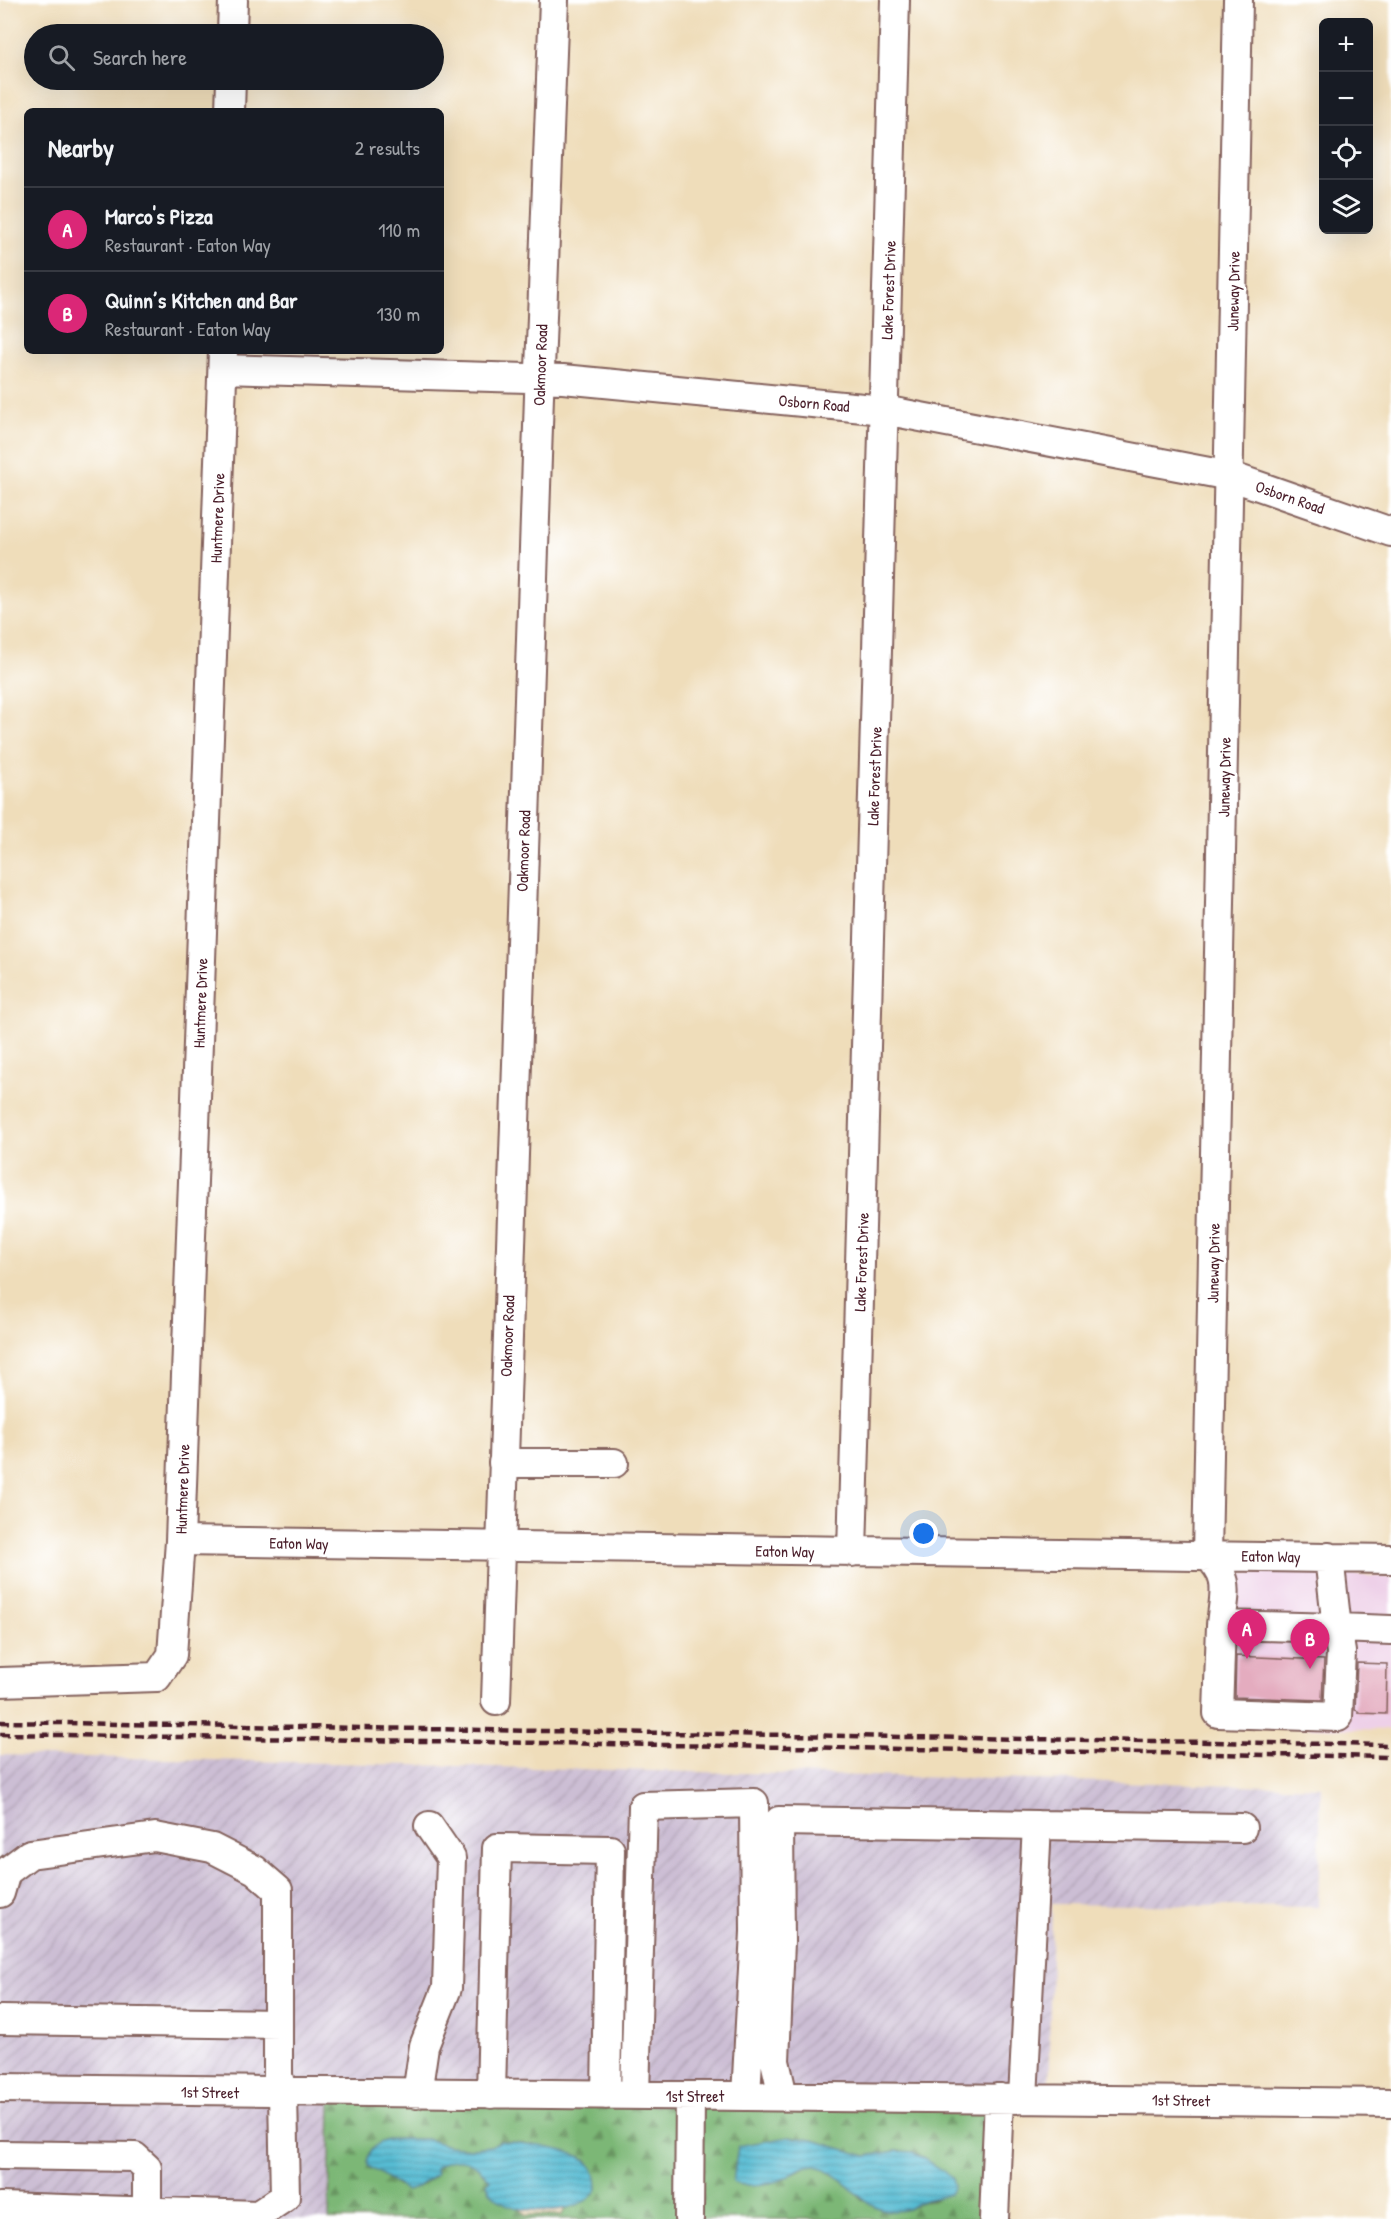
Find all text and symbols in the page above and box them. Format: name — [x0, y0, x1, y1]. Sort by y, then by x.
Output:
map controls — [1319, 18, 1373, 234]
button: + — [1319, 18, 1373, 72]
search box — [24, 24, 444, 90]
icon: search — [45, 41, 78, 74]
text: Search here — [93, 42, 187, 72]
button: − — [1319, 72, 1373, 126]
button: locate — [1319, 126, 1373, 180]
text: Nearby — [48, 130, 114, 165]
text: 2 results — [355, 134, 420, 161]
button: layers — [1319, 180, 1373, 234]
text: Marco's Pizza — [105, 201, 213, 231]
text: A — [63, 216, 72, 243]
text: 110 m — [378, 216, 420, 243]
text: Restaurant · Eaton Way — [105, 231, 271, 258]
street label: Lake Forest Drive — [875, 239, 901, 340]
street label: Juneway Drive — [1221, 250, 1245, 331]
text: Quinn’s Kitchen and Bar — [105, 285, 297, 315]
text: B — [62, 300, 73, 327]
text: 130 m — [377, 300, 420, 327]
text: Restaurant · Eaton Way — [105, 315, 271, 342]
street label: Oakmoor Road — [528, 324, 552, 406]
street label: Osborn Road — [777, 389, 851, 417]
street label: Huntmere Drive — [204, 472, 230, 563]
street label: Osborn Road — [1253, 475, 1327, 519]
street label: Lake Forest Drive — [861, 725, 887, 826]
street label: Juneway Drive — [1212, 736, 1236, 817]
street label: Oakmoor Road — [511, 810, 535, 892]
street label: Huntmere Drive — [187, 957, 213, 1048]
street label: Lake Forest Drive — [848, 1211, 874, 1312]
street label: Juneway Drive — [1201, 1222, 1225, 1303]
street label: Oakmoor Road — [495, 1295, 519, 1377]
street label: Huntmere Drive — [169, 1443, 195, 1534]
your location — [909, 1519, 938, 1548]
street label: Eaton Way — [269, 1531, 329, 1555]
street label: Eaton Way — [755, 1539, 815, 1563]
street label: Eaton Way — [1241, 1544, 1301, 1568]
pin: A — [1228, 1610, 1266, 1659]
pin: B — [1290, 1620, 1330, 1669]
street label: 1st Street — [181, 2080, 240, 2104]
street label: 1st Street — [666, 2085, 725, 2107]
street label: 1st Street — [1152, 2088, 1211, 2112]

